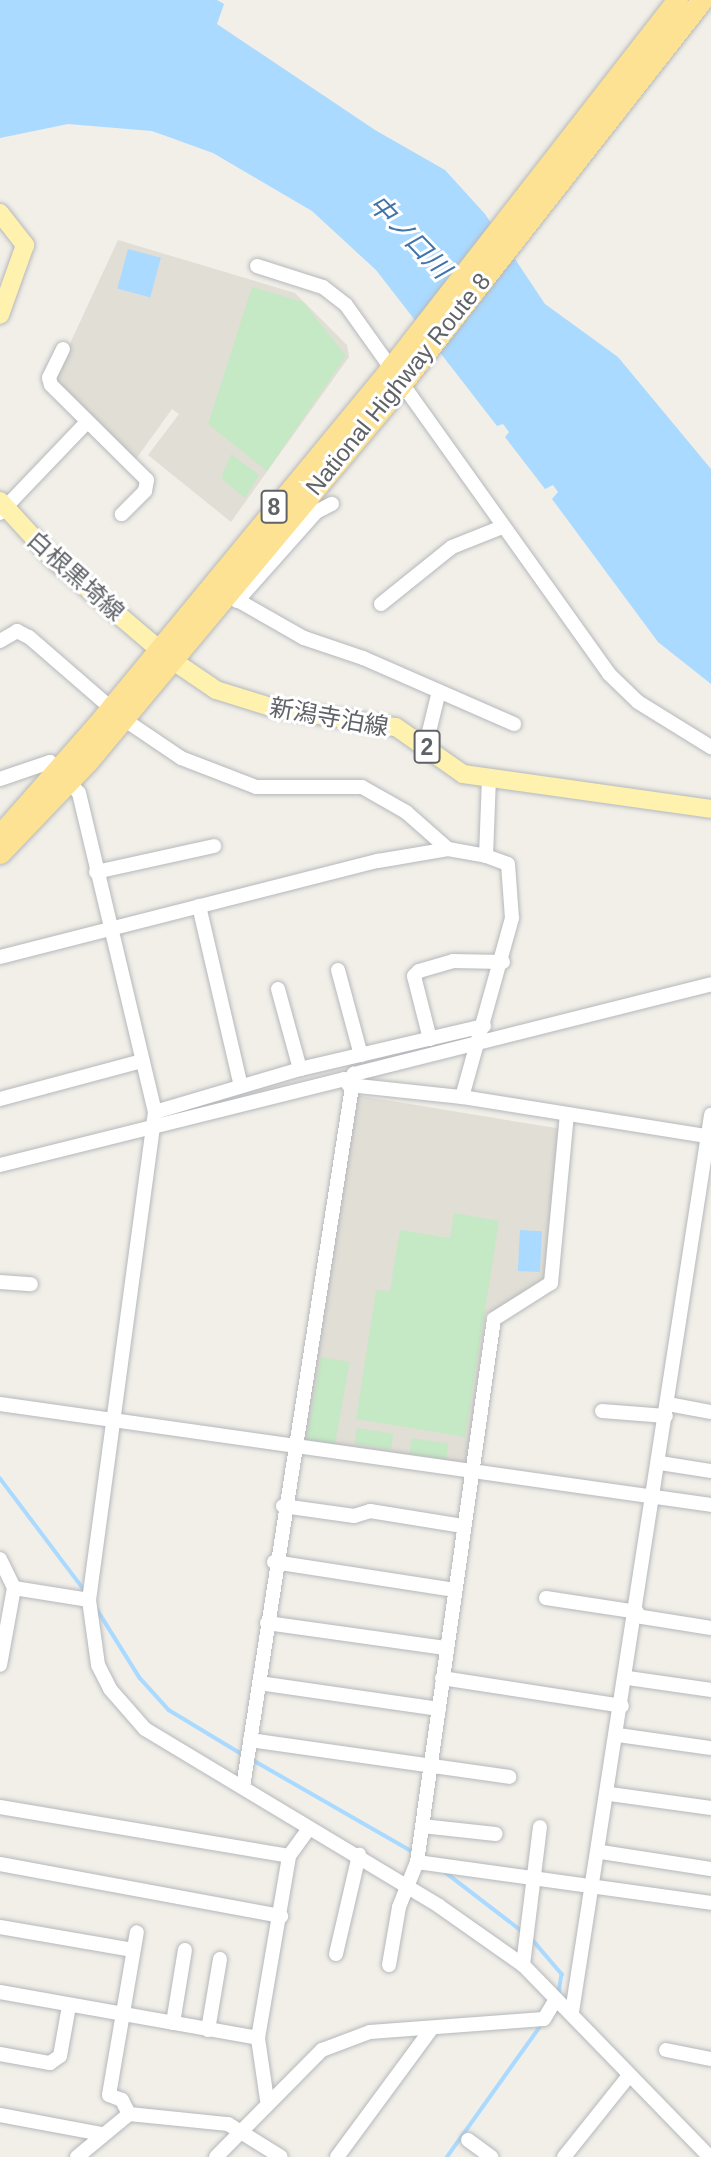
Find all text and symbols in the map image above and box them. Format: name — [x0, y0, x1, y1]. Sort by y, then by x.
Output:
water label: 中ノ口川 — [362, 189, 456, 285]
street label: National Highway Route 8 — [299, 267, 497, 501]
road number: 8 — [260, 488, 288, 526]
street label: 白根黒埼線 — [22, 525, 130, 627]
street label: 新潟寺泊線 — [267, 692, 391, 742]
road number: 2 — [413, 727, 441, 766]

